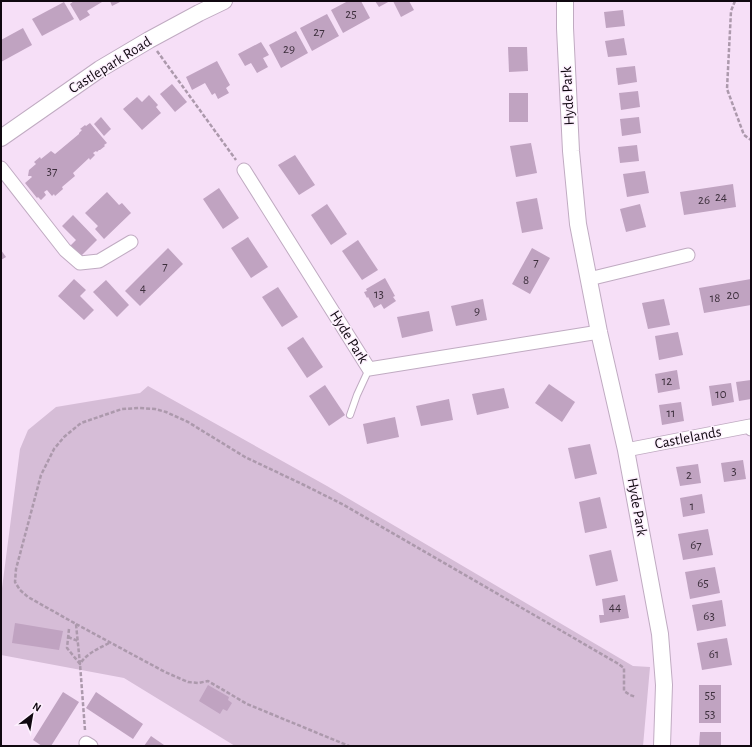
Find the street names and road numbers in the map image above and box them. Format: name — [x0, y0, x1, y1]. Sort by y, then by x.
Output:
street label: Castlepark Road — [66, 34, 154, 96]
street label: Hyde Park — [559, 66, 577, 126]
street label: Hyde Park — [327, 308, 371, 366]
street label: Castlelands — [654, 424, 722, 452]
street label: Hyde Park — [624, 477, 650, 538]

